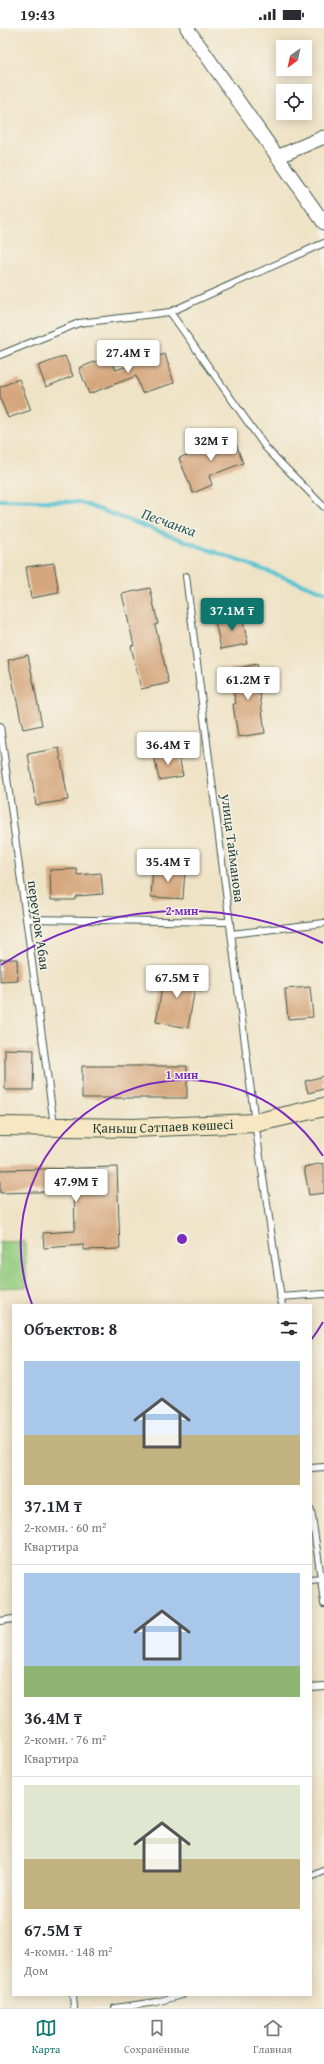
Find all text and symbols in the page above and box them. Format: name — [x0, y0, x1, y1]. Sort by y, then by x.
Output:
text: 19:43 — [20, 4, 55, 25]
north arrow — [276, 40, 312, 76]
map controls — [276, 40, 312, 120]
button: locate — [276, 84, 312, 120]
pin: 27.4M ₸ — [91, 340, 165, 374]
text: 27.4M ₸ — [106, 343, 150, 362]
pin: 32M ₸ — [183, 428, 239, 462]
text: 32M ₸ — [194, 431, 228, 450]
water label: Песчанка — [139, 502, 199, 542]
pin: 37.1M ₸ — [195, 598, 269, 632]
text: 37.1M ₸ — [210, 601, 254, 620]
pin: 61.2M ₸ — [211, 667, 285, 701]
text: 61.2M ₸ — [226, 670, 270, 689]
pin: 36.4M ₸ — [131, 732, 205, 766]
text: 36.4M ₸ — [146, 735, 190, 754]
street label: улица Тайманова — [216, 792, 250, 904]
pin: 35.4M ₸ — [131, 849, 205, 883]
text: 35.4M ₸ — [146, 852, 190, 871]
street label: переулок Абая — [23, 879, 55, 971]
text: 2 мин — [166, 902, 199, 919]
pin: 67.5M ₸ — [140, 965, 214, 999]
text: 67.5M ₸ — [155, 968, 199, 987]
text: 1 мин — [166, 1066, 199, 1083]
street label: Қаныш Сәтпаев көшесі — [92, 1114, 234, 1138]
pin: 47.9M ₸ — [39, 1169, 113, 1203]
text: 47.9M ₸ — [54, 1172, 98, 1191]
centre of rings — [175, 1232, 189, 1246]
text: Объектов: 8 — [24, 1316, 117, 1341]
icon: filters — [278, 1317, 300, 1339]
icon: home — [126, 1387, 198, 1459]
text: 37.1M ₸ — [24, 1493, 82, 1518]
text: 2-комн. · 60 m² — [24, 1518, 106, 1537]
text: Квартира — [24, 1537, 79, 1556]
icon: home — [126, 1599, 198, 1671]
text: 36.4M ₸ — [24, 1705, 82, 1730]
text: 2-комн. · 76 m² — [24, 1730, 106, 1749]
text: Квартира — [24, 1749, 79, 1768]
icon: home — [126, 1811, 198, 1883]
text: 67.5M ₸ — [24, 1917, 82, 1942]
text: 4-комн. · 148 m² — [24, 1942, 113, 1961]
text: Дом — [24, 1961, 48, 1980]
tab: Карта — [32, 2017, 60, 2057]
tab: Сохранённые — [124, 2017, 189, 2057]
tab: Главная — [253, 2017, 292, 2057]

